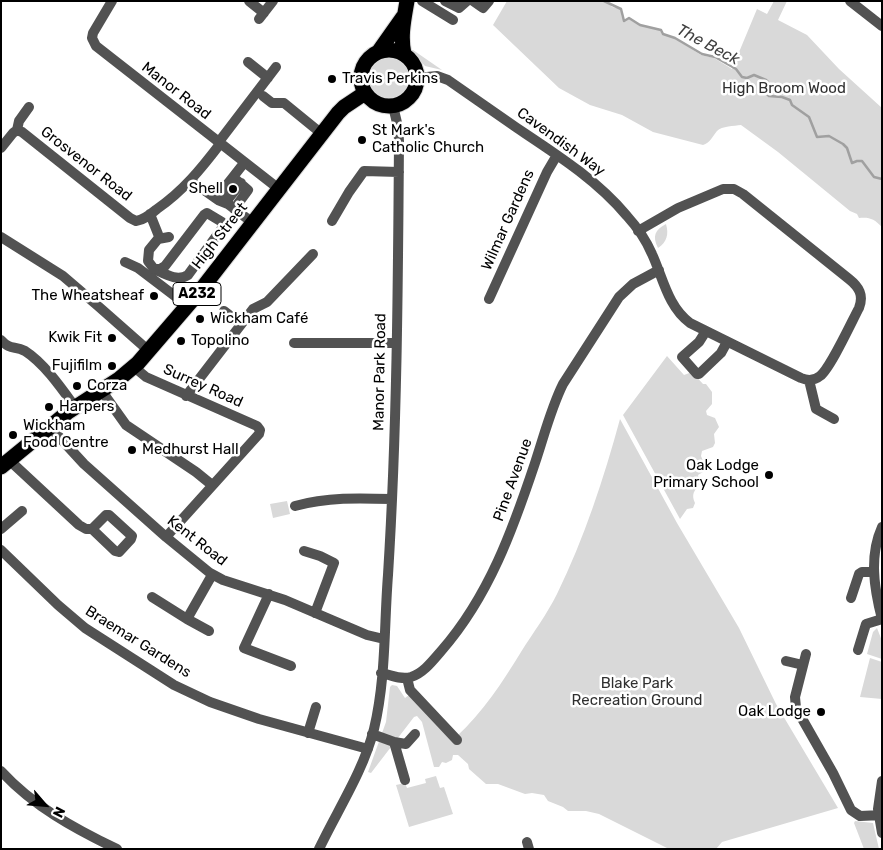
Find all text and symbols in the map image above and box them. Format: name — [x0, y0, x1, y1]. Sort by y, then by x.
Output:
water label: The Beck — [673, 20, 743, 70]
street label: Manor Road — [138, 58, 214, 124]
place label: Travis Perkins — [342, 70, 438, 88]
marker: Travis Perkins — [326, 73, 338, 85]
park label: High Broom Wood — [722, 80, 846, 98]
street label: Cavendish Way — [513, 104, 609, 180]
place label: St Mark's Catholic Church — [372, 122, 484, 157]
street label: Grosvenor Road — [37, 123, 135, 205]
marker: St Mark's Catholic Church — [356, 134, 368, 146]
street label: Wilmar Gardens — [478, 167, 538, 273]
place label: Shell — [189, 180, 223, 198]
marker: Shell — [227, 183, 239, 195]
street label: High Street — [188, 199, 252, 273]
road number: A232 — [173, 282, 221, 306]
place label: The Wheatsheaf — [32, 287, 144, 305]
marker: The Wheatsheaf — [148, 290, 160, 302]
place label: Wickham Café — [210, 310, 308, 328]
marker: Wickham Café — [194, 313, 206, 325]
street label: Manor Park Road — [370, 313, 390, 431]
place label: Kwik Fit — [48, 329, 102, 347]
marker: Kwik Fit — [106, 332, 118, 344]
place label: Topolino — [191, 332, 249, 350]
marker: Topolino — [175, 335, 187, 347]
place label: Fujifilm — [52, 357, 102, 375]
marker: Fujifilm — [106, 360, 118, 372]
street label: Surrey Road — [160, 360, 246, 412]
place label: Corza — [87, 377, 127, 395]
marker: Corza — [71, 380, 83, 392]
place label: Harpers — [59, 398, 114, 416]
marker: Harpers — [43, 401, 55, 413]
place label: Wickham Food Centre — [23, 417, 109, 452]
marker: Wickham Food Centre — [7, 429, 19, 441]
street label: Pine Avenue — [490, 436, 536, 524]
place label: Medhurst Hall — [142, 441, 239, 459]
marker: Medhurst Hall — [126, 444, 138, 456]
place label: Oak Lodge Primary School — [653, 457, 759, 492]
marker: Oak Lodge Primary School — [763, 469, 775, 481]
street label: Kent Road — [163, 512, 231, 570]
street label: Braemar Gardens — [82, 602, 194, 682]
park label: Blake Park Recreation Ground — [572, 675, 702, 710]
place label: Oak Lodge — [738, 703, 811, 721]
marker: Oak Lodge — [815, 706, 827, 718]
north arrow — [20, 780, 70, 830]
text: N — [49, 804, 69, 820]

